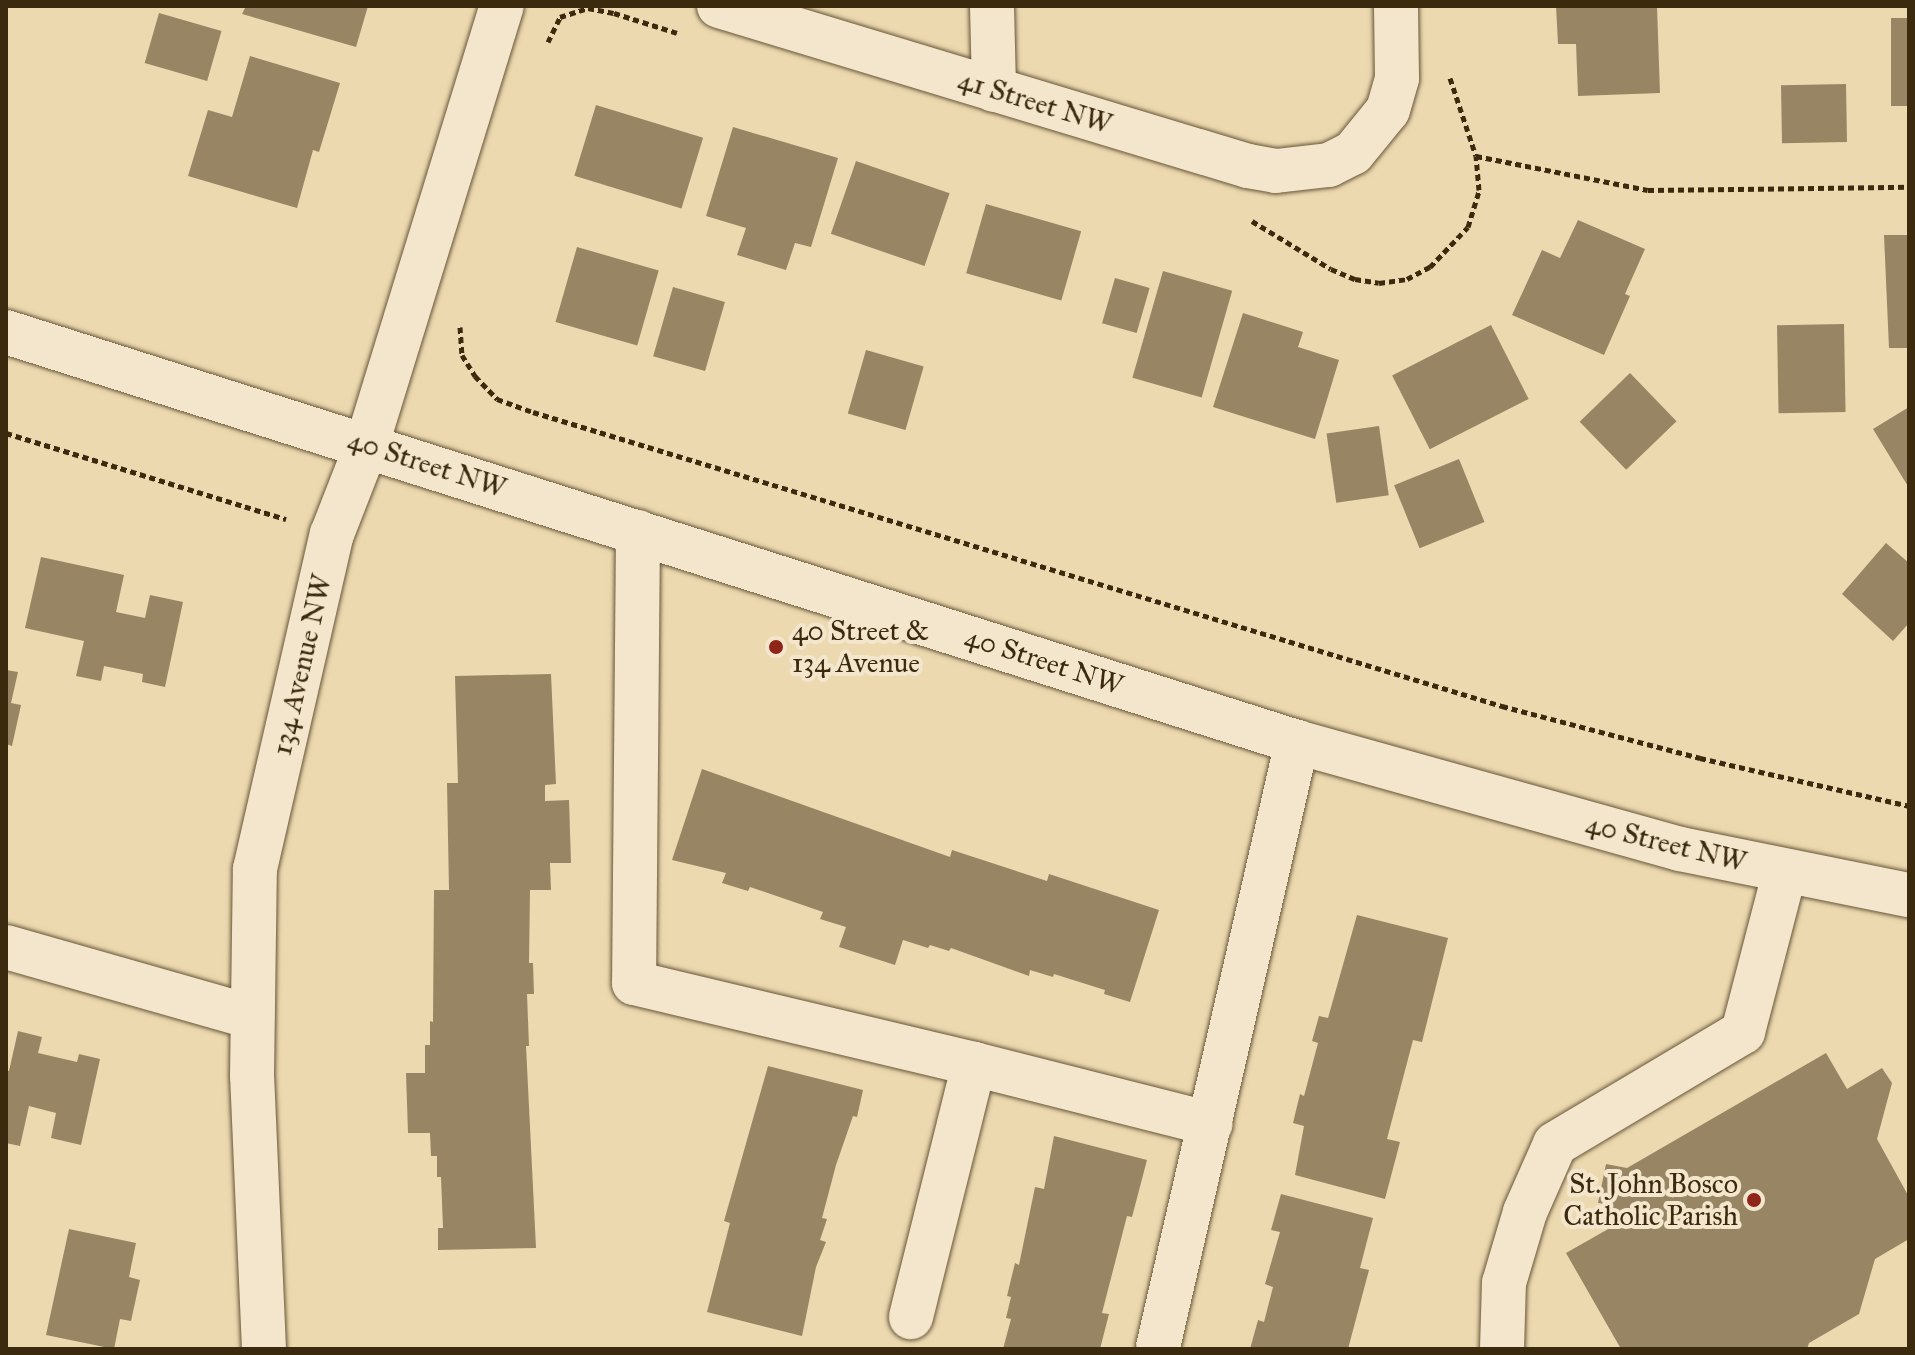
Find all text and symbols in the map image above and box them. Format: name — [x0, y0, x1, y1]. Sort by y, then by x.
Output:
street label: 41 Street NW — [954, 63, 1116, 141]
street label: 40 Street NW — [344, 423, 510, 505]
street label: 134 Avenue NW — [265, 571, 339, 759]
place label: 40 Street & 134 Avenue — [792, 614, 929, 680]
street label: 40 Street NW — [961, 620, 1127, 702]
marker: 40 Street & 134 Avenue — [767, 638, 785, 656]
street label: 40 Street NW — [1582, 807, 1750, 879]
place label: St. John Bosco Catholic Parish — [1563, 1167, 1738, 1233]
marker: St. John Bosco Catholic Parish — [1745, 1191, 1763, 1209]

